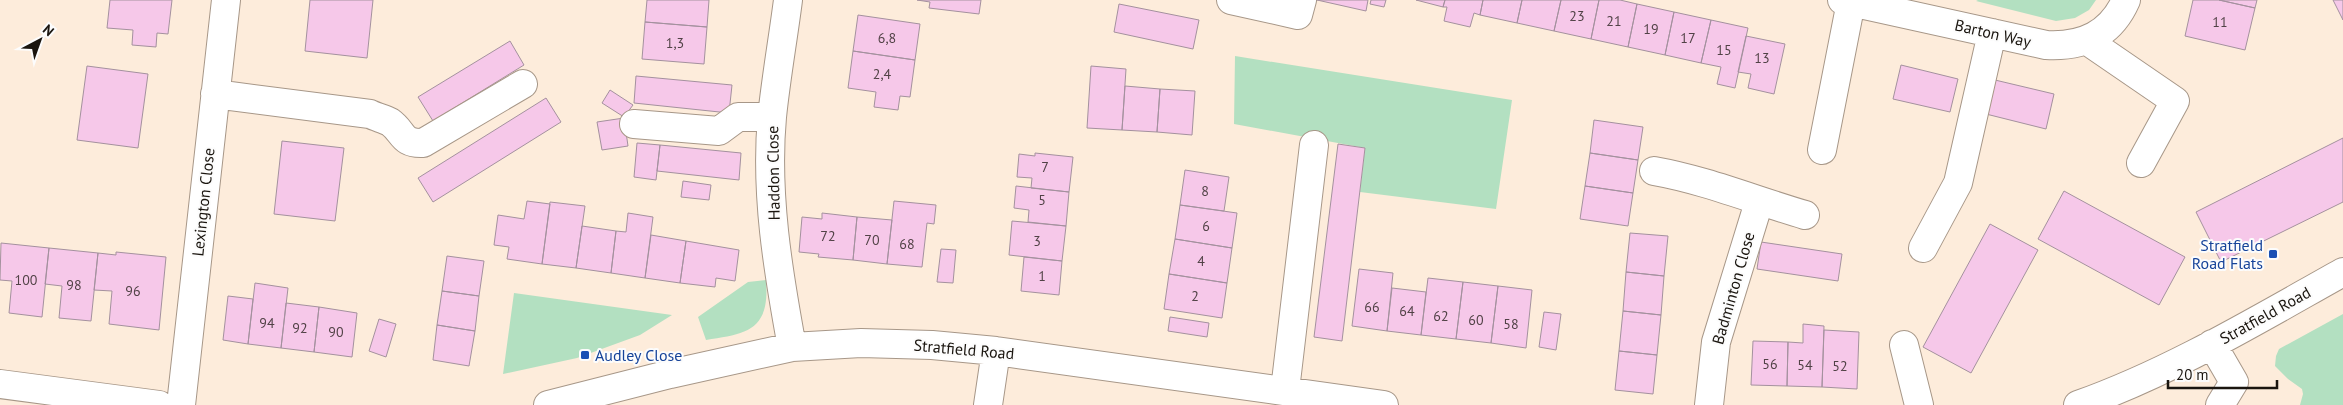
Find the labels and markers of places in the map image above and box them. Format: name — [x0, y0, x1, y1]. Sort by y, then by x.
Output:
place label: Stratfield Road Flats — [2192, 235, 2263, 273]
marker: Stratfield Road Flats — [2267, 248, 2279, 260]
place label: Audley Close — [595, 345, 682, 365]
marker: Audley Close — [579, 349, 591, 361]

